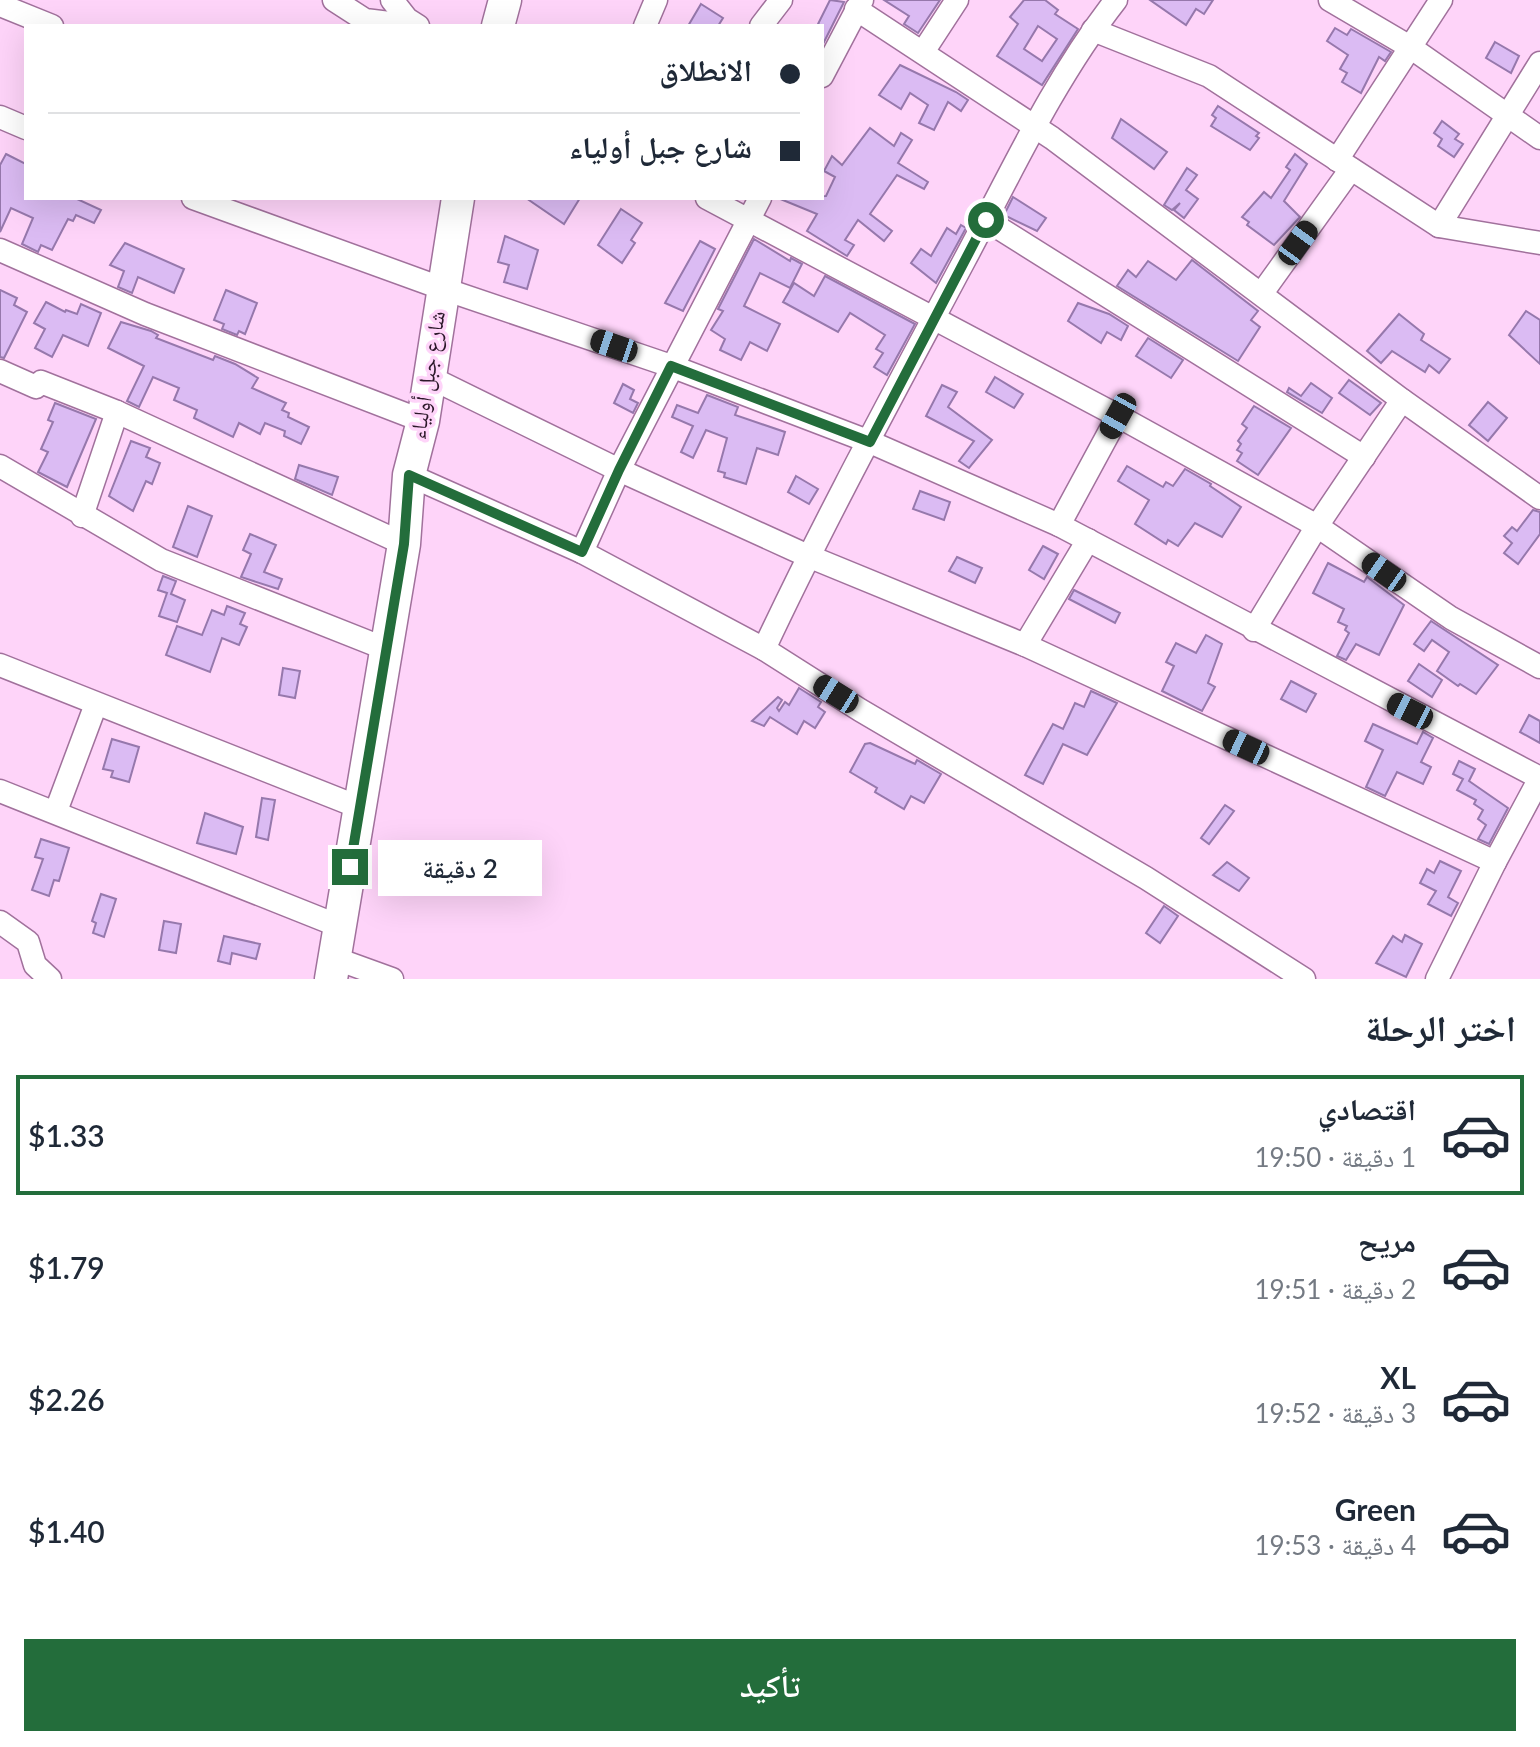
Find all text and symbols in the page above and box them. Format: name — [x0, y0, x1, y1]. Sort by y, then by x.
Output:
text: الانطلاق — [659, 51, 752, 87]
text: شارع جبل أولياء — [569, 128, 752, 164]
route start — [968, 202, 1004, 238]
car — [1274, 217, 1322, 269]
street label: شارع جبل أولياء — [403, 309, 451, 441]
car — [587, 327, 641, 365]
car — [1096, 389, 1140, 443]
car — [1357, 548, 1411, 596]
car — [809, 671, 863, 717]
car — [1383, 689, 1437, 733]
car — [1219, 726, 1273, 768]
callout: 2 دقيقة — [378, 839, 542, 895]
route end — [332, 849, 368, 885]
text: 2 دقيقة — [422, 852, 498, 884]
text: اختر الرحلة — [1365, 1005, 1516, 1049]
text: اقتصادي — [1318, 1090, 1416, 1126]
icon: car — [1440, 1099, 1512, 1171]
text: $1.33 — [28, 1117, 105, 1153]
text: 1 دقيقة · 19:50 — [1254, 1141, 1416, 1173]
text: مريح — [1358, 1222, 1416, 1258]
icon: car — [1440, 1231, 1512, 1303]
text: $1.79 — [28, 1249, 105, 1285]
text: 2 دقيقة · 19:51 — [1254, 1273, 1416, 1305]
text: XL — [1380, 1359, 1416, 1395]
icon: car — [1440, 1363, 1512, 1435]
text: $2.26 — [28, 1381, 105, 1417]
text: 3 دقيقة · 19:52 — [1254, 1397, 1416, 1429]
text: Green — [1335, 1491, 1416, 1527]
icon: car — [1440, 1495, 1512, 1567]
text: $1.40 — [28, 1513, 105, 1549]
text: 4 دقيقة · 19:53 — [1254, 1529, 1416, 1561]
button: تأكيد — [24, 1639, 1516, 1731]

